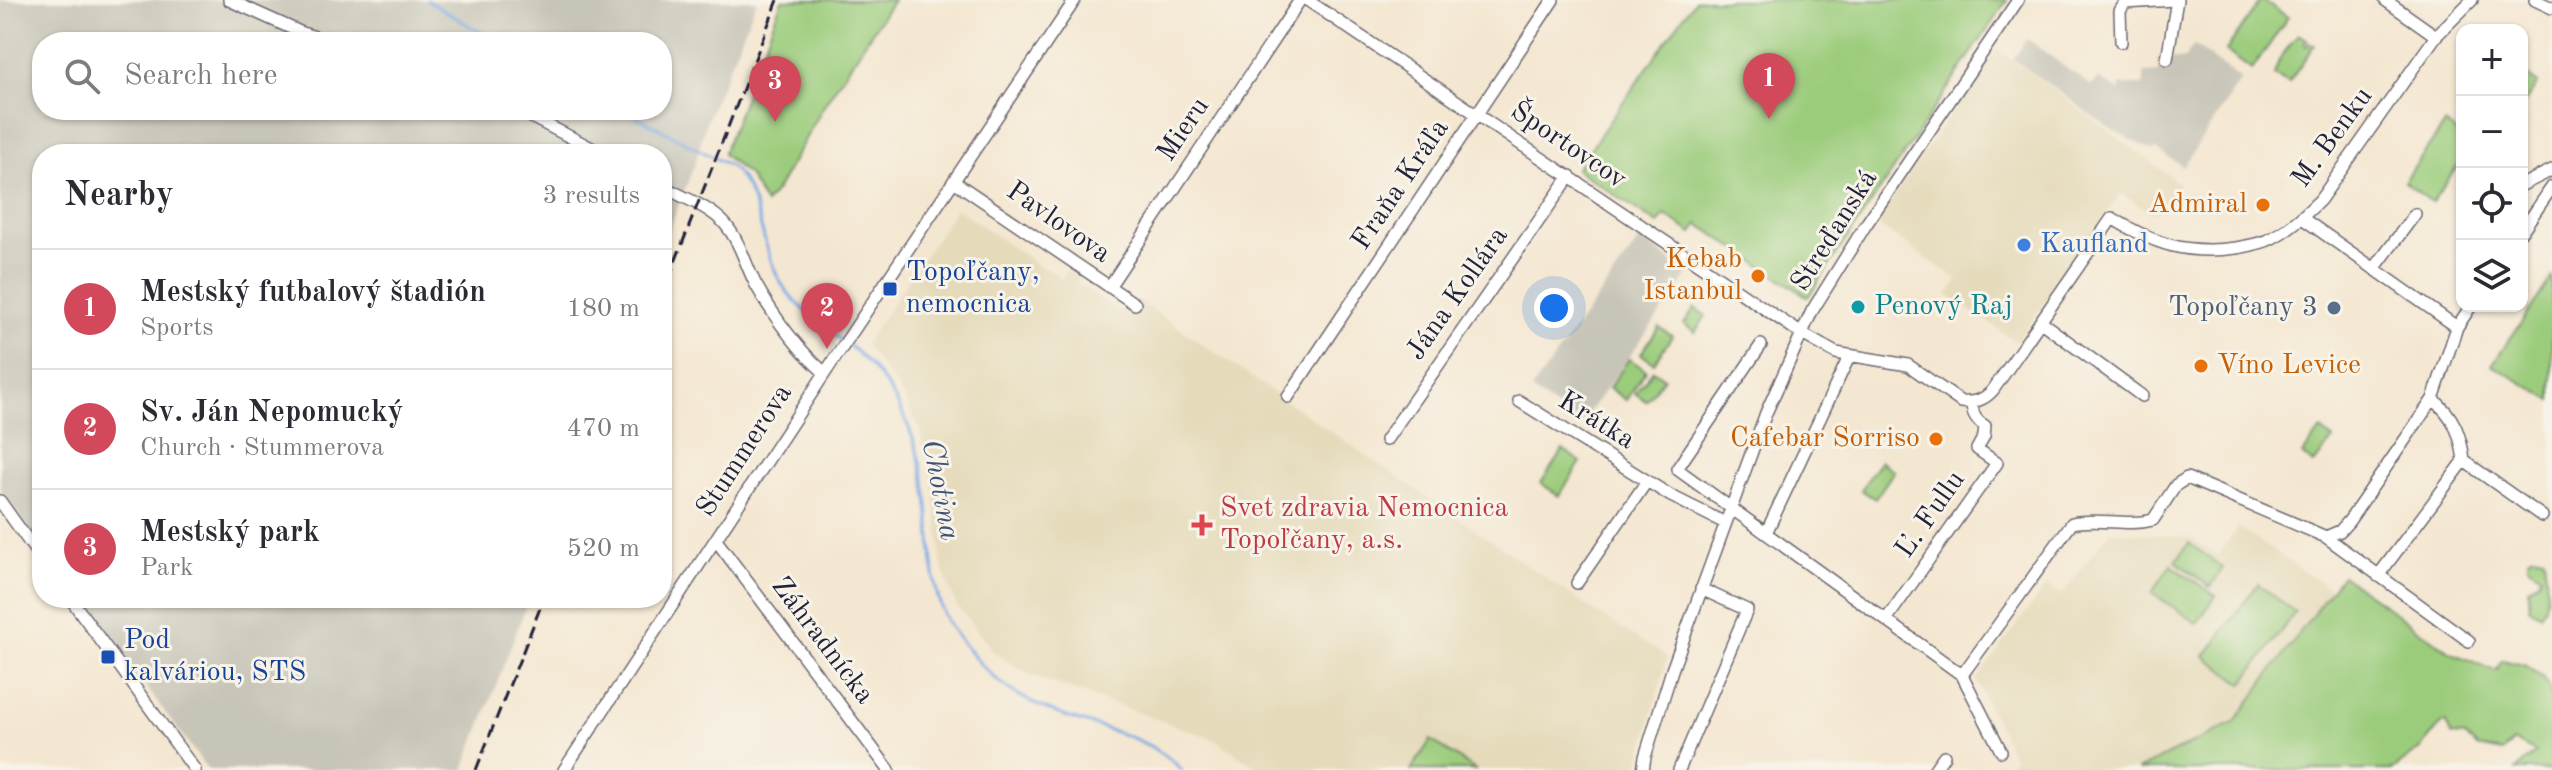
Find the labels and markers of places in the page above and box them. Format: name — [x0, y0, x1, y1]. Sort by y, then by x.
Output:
pin: 1 — [1743, 53, 1795, 119]
pin: 3 — [749, 56, 801, 122]
place label: Admiral — [2148, 191, 2247, 219]
marker: Admiral — [2254, 196, 2272, 214]
place label: Kaufland — [2040, 231, 2148, 259]
marker: Kaufland — [2015, 236, 2033, 254]
place label: Kebab Istanbul — [1643, 246, 1742, 306]
place label: Topoľčany, nemocnica — [906, 259, 1040, 319]
marker: Kebab Istanbul — [1749, 267, 1767, 285]
marker: Topoľčany, nemocnica — [881, 280, 899, 298]
pin: 2 — [801, 283, 853, 349]
place label: Penový Raj — [1874, 293, 2013, 321]
place label: Topoľčany 3 — [2168, 294, 2318, 322]
marker: Penový Raj — [1849, 298, 1867, 316]
marker: Topoľčany 3 — [2325, 299, 2343, 317]
place label: Víno Levice — [2217, 352, 2361, 380]
marker: Víno Levice — [2192, 357, 2210, 375]
place label: Cafebar Sorriso — [1730, 425, 1920, 453]
marker: Cafebar Sorriso — [1927, 430, 1945, 448]
place label: Svet zdravia Nemocnica Topoľčany, a.s. — [1220, 495, 1508, 555]
marker: Svet zdravia Nemocnica Topoľčany, a.s. — [1191, 514, 1213, 536]
place label: Pod kalváriou, STS — [124, 627, 306, 687]
marker: Pod kalváriou, STS — [99, 648, 117, 666]

